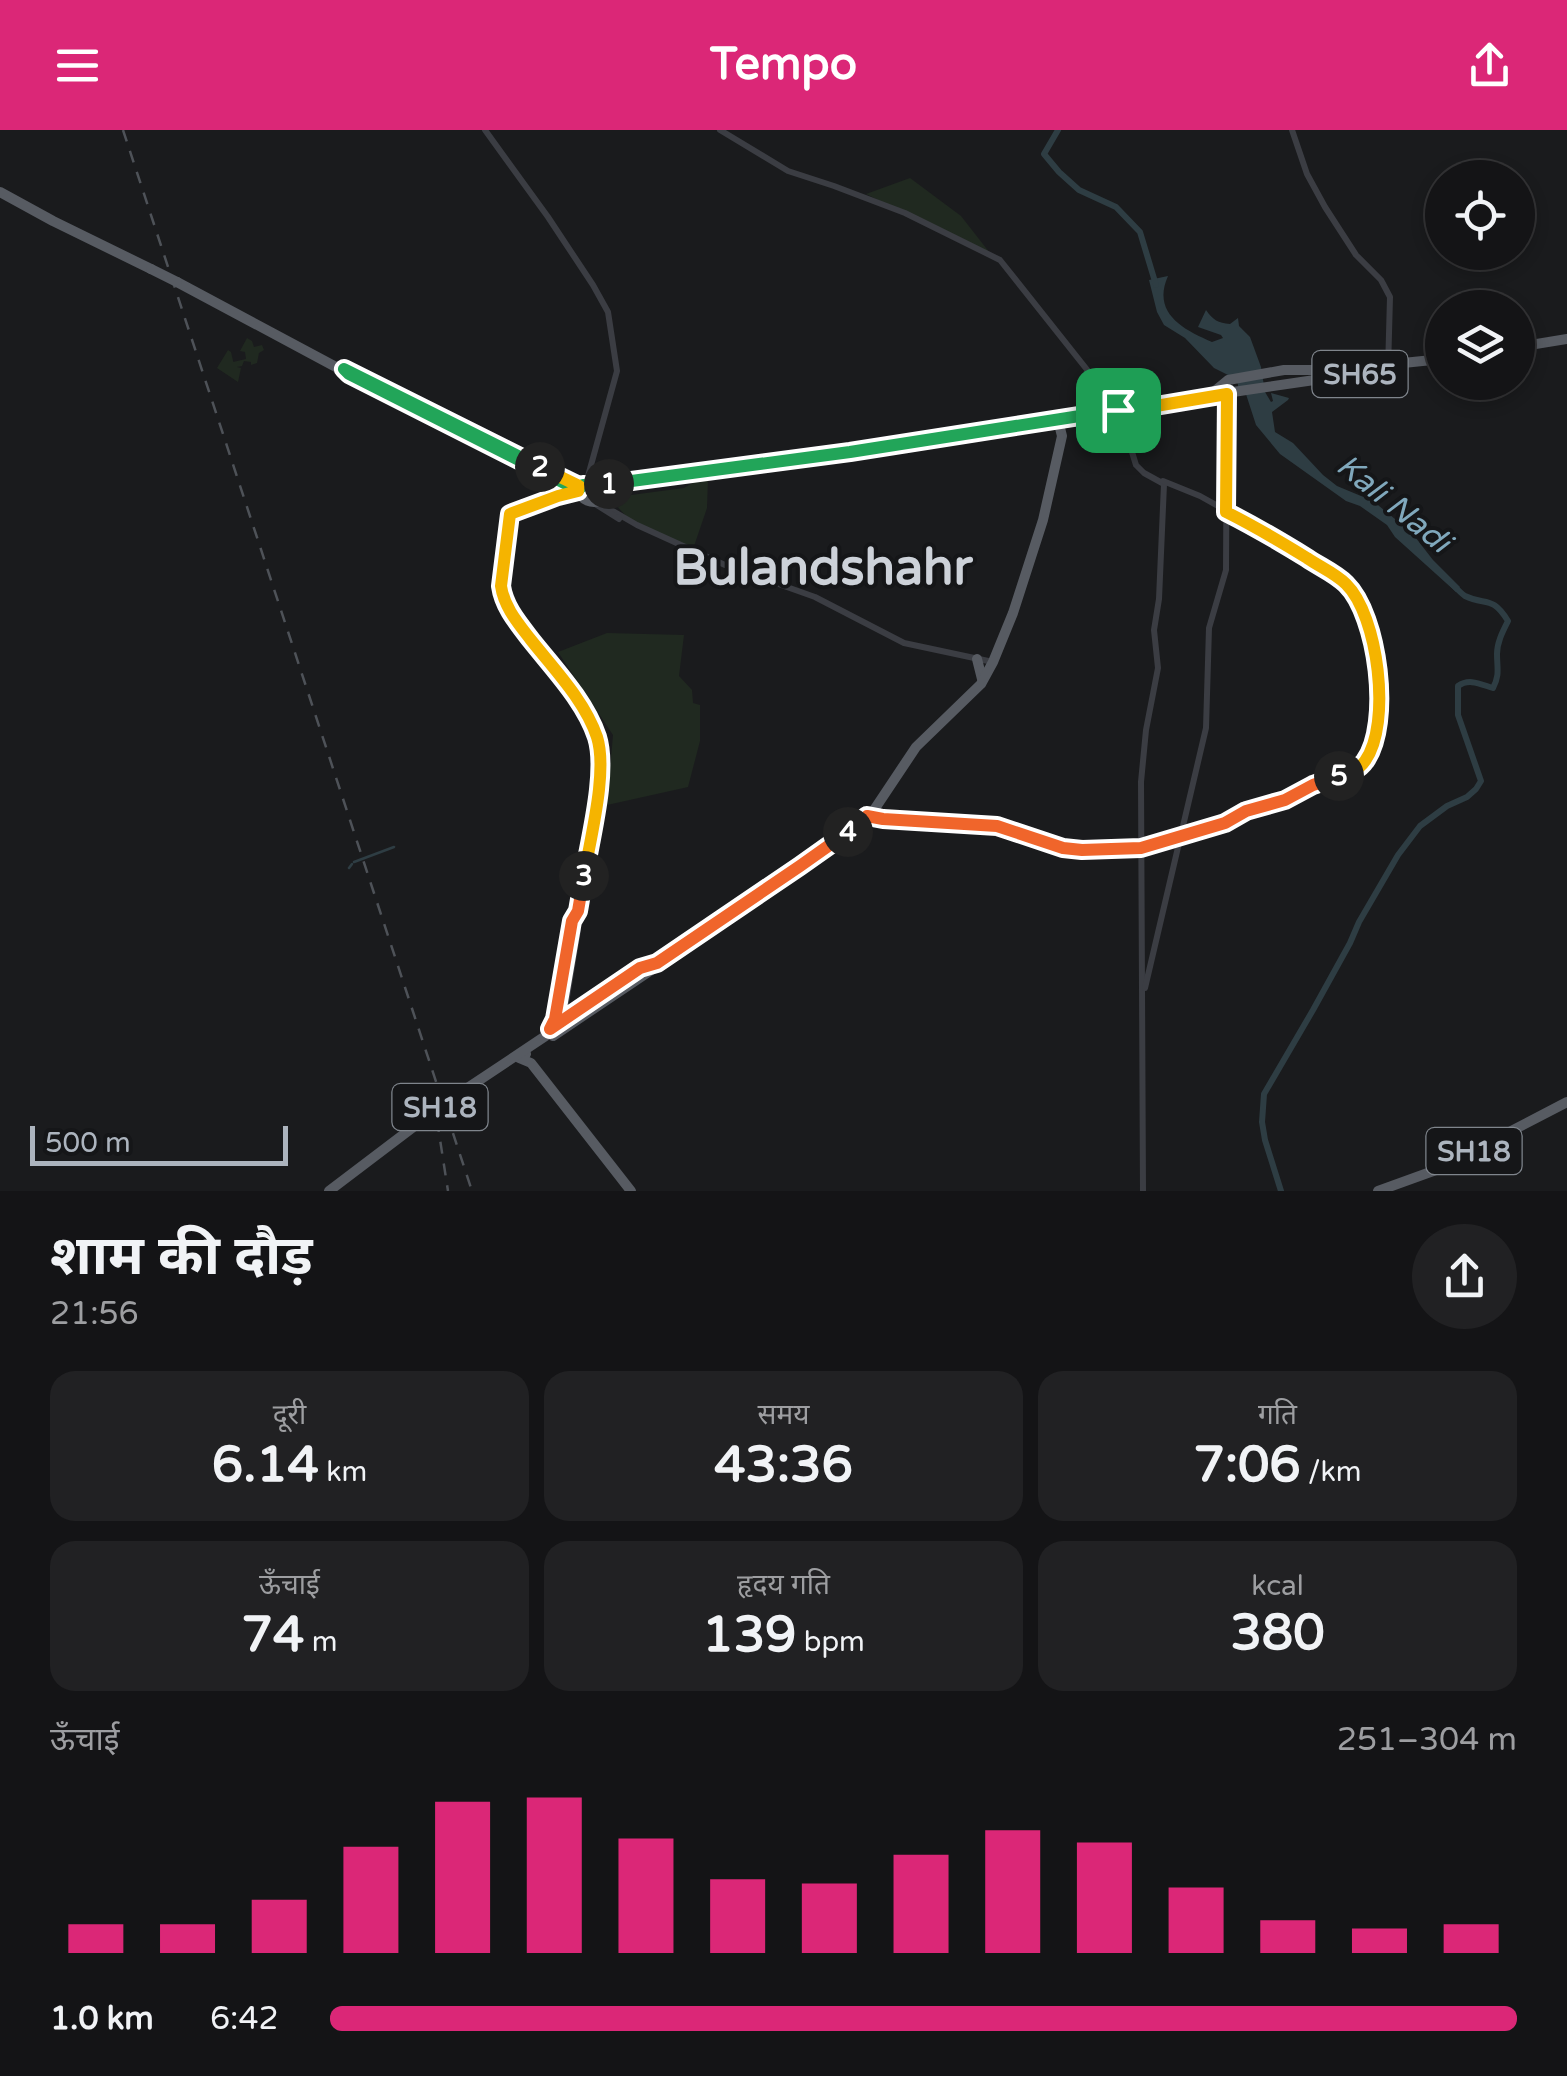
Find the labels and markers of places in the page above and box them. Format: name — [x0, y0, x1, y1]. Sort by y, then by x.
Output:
pin — [1076, 368, 1161, 453]
pin: 2 — [515, 442, 565, 492]
pin: 1 — [584, 459, 634, 509]
pin: 5 — [1314, 751, 1364, 801]
pin: 4 — [823, 807, 873, 857]
pin: 3 — [559, 851, 609, 901]

